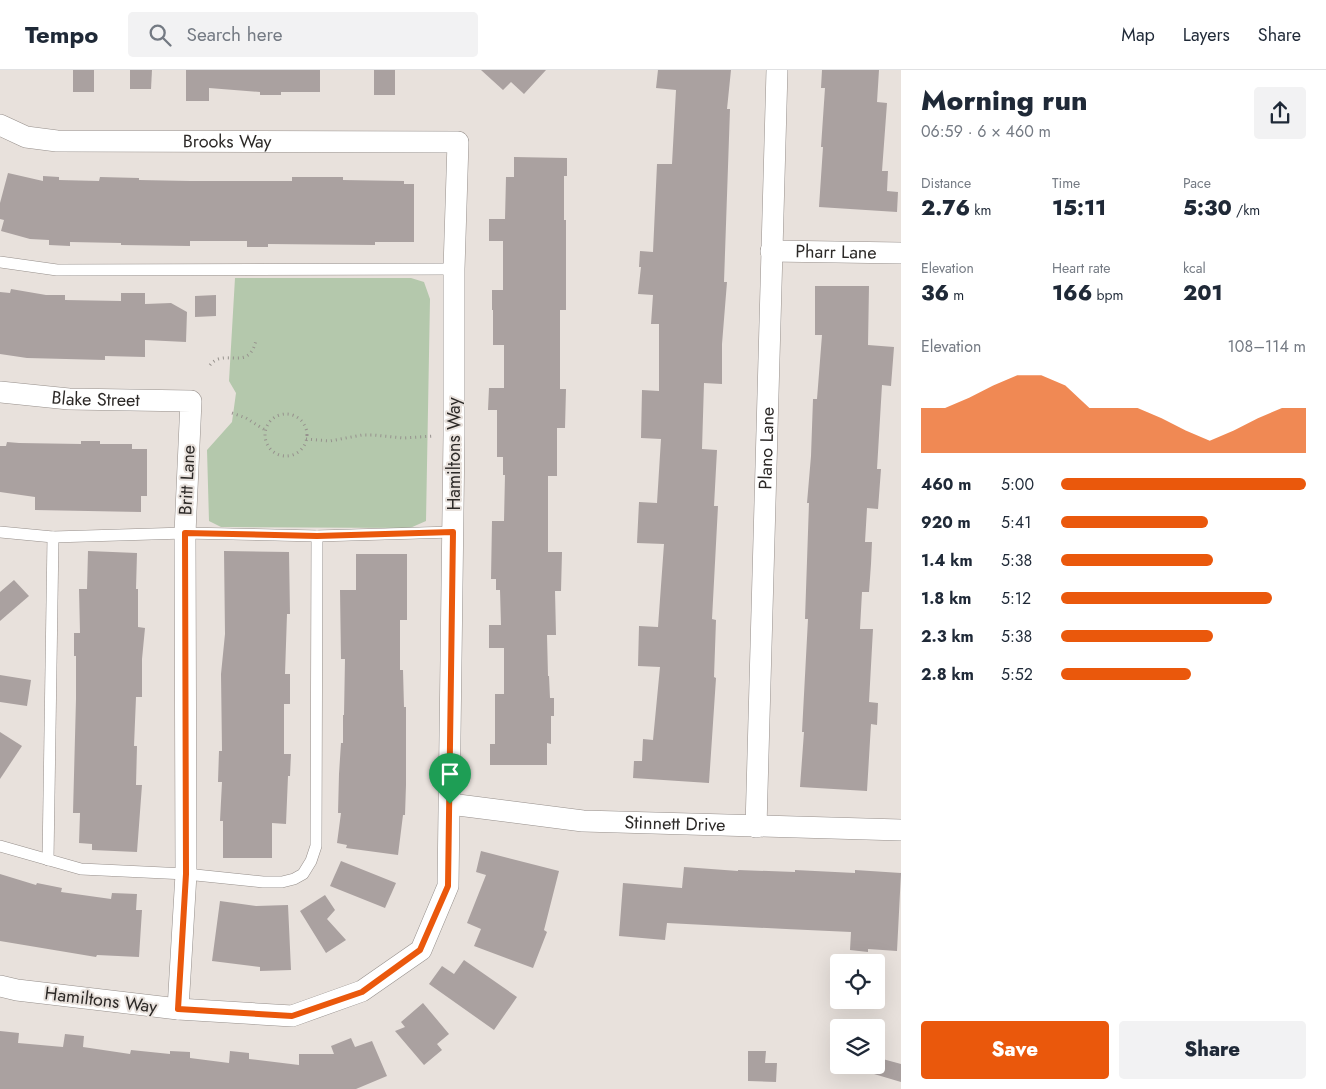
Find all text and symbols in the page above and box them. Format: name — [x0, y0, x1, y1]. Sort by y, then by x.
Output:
search box — [128, 12, 478, 57]
text: Tempo — [25, 17, 98, 52]
icon: search — [146, 21, 174, 49]
text: Search here — [186, 21, 283, 48]
text: Map — [1121, 22, 1155, 48]
text: Layers — [1183, 22, 1230, 48]
text: Share — [1258, 22, 1301, 48]
text: Morning run — [921, 80, 1087, 121]
button: share — [1254, 87, 1306, 139]
text: 06:59 · 6 × 460 m — [921, 120, 1051, 143]
street label: Brooks Way — [183, 128, 272, 155]
text: Distance — [921, 173, 971, 193]
text: Time — [1052, 173, 1080, 193]
text: Pace — [1183, 173, 1211, 193]
text: 2.76 — [921, 193, 970, 223]
text: 15:11 — [1052, 193, 1106, 223]
text: 5:30 — [1183, 193, 1232, 223]
text: km — [970, 200, 991, 220]
text: /km — [1232, 200, 1260, 220]
street label: Pharr Lane — [795, 238, 877, 266]
text: Elevation — [921, 258, 974, 278]
text: Heart rate — [1052, 258, 1110, 278]
text: kcal — [1183, 258, 1206, 278]
text: 36 — [921, 278, 949, 308]
text: 166 — [1052, 278, 1092, 308]
text: 201 — [1183, 278, 1223, 308]
text: m — [949, 285, 964, 305]
text: bpm — [1092, 285, 1123, 305]
text: Elevation — [921, 335, 981, 358]
text: 108–114 m — [1228, 335, 1306, 358]
street label: Blake Street — [50, 384, 141, 413]
street label: Hamiltons Way — [441, 397, 467, 511]
street label: Plano Lane — [752, 406, 781, 490]
street label: Britt Lane — [172, 444, 202, 516]
text: 460 m — [921, 473, 971, 496]
text: 5:00 — [1001, 473, 1034, 496]
text: 920 m — [921, 511, 971, 534]
text: 5:41 — [1001, 511, 1031, 534]
text: 1.4 km — [921, 549, 973, 572]
text: 5:38 — [1001, 549, 1032, 572]
text: 1.8 km — [921, 587, 971, 610]
text: 5:12 — [1001, 587, 1031, 610]
text: 2.3 km — [921, 625, 974, 648]
text: 5:38 — [1001, 625, 1032, 648]
text: 2.8 km — [921, 663, 974, 686]
text: 5:52 — [1001, 663, 1033, 686]
pin — [429, 753, 471, 804]
icon: arrive — [436, 760, 464, 788]
street label: Stinnett Drive — [624, 809, 726, 838]
map controls — [830, 954, 885, 1074]
button: locate — [830, 954, 885, 1009]
street label: Hamiltons Way — [43, 980, 159, 1020]
button: layers — [830, 1019, 885, 1074]
button: Save — [921, 1021, 1109, 1079]
button: Share — [1119, 1021, 1306, 1079]

